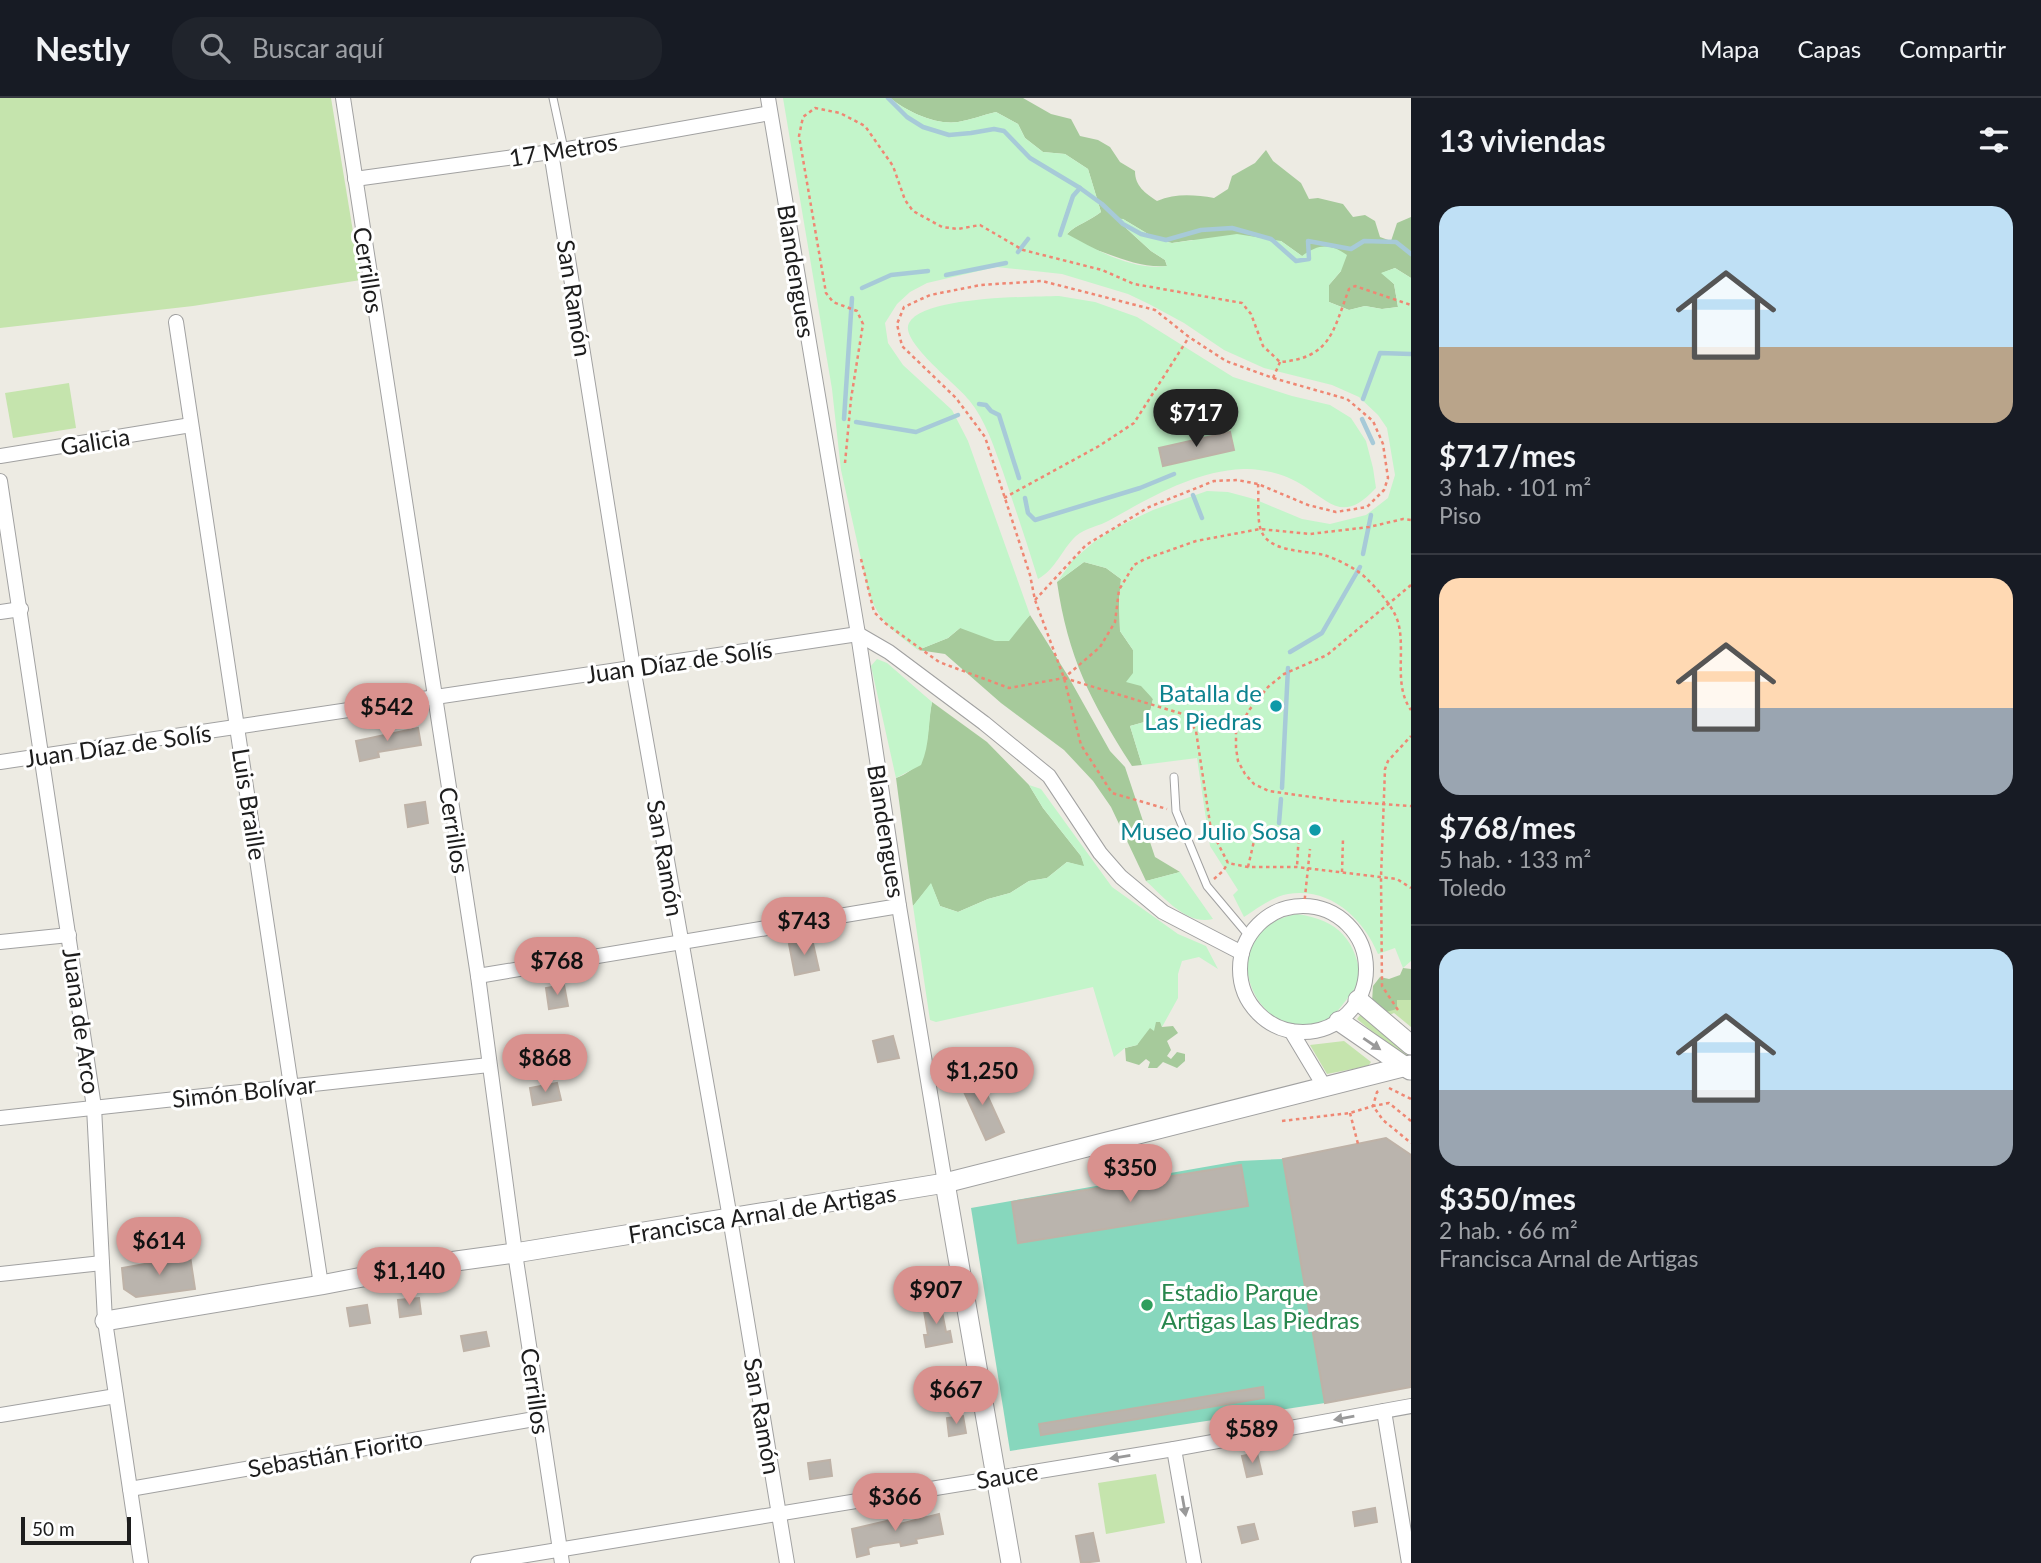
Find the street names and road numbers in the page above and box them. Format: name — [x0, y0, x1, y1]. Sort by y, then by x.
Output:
street label: 17 Metros — [507, 126, 619, 172]
street label: Blandengues — [772, 202, 822, 340]
street label: Cerrillos — [348, 225, 390, 315]
street label: San Ramón — [551, 238, 599, 358]
street label: Galicia — [58, 421, 132, 461]
street label: Juan Díaz de Solís — [584, 634, 774, 688]
street label: Juan Díaz de Solís — [23, 718, 213, 772]
street label: Luis Braille — [227, 746, 273, 862]
street label: Blandengues — [862, 762, 912, 900]
street label: Cerrillos — [434, 785, 476, 875]
street label: San Ramón — [641, 797, 691, 919]
street label: Juana de Arco — [57, 946, 107, 1096]
street label: Simón Bolívar — [171, 1069, 318, 1113]
street label: Francisca Arnal de Artigas — [626, 1177, 898, 1249]
street label: Cerrillos — [516, 1346, 556, 1436]
street label: San Ramón — [738, 1355, 788, 1477]
street label: Sebastián Fiorito — [245, 1423, 425, 1483]
street label: Sauce — [974, 1456, 1040, 1494]

